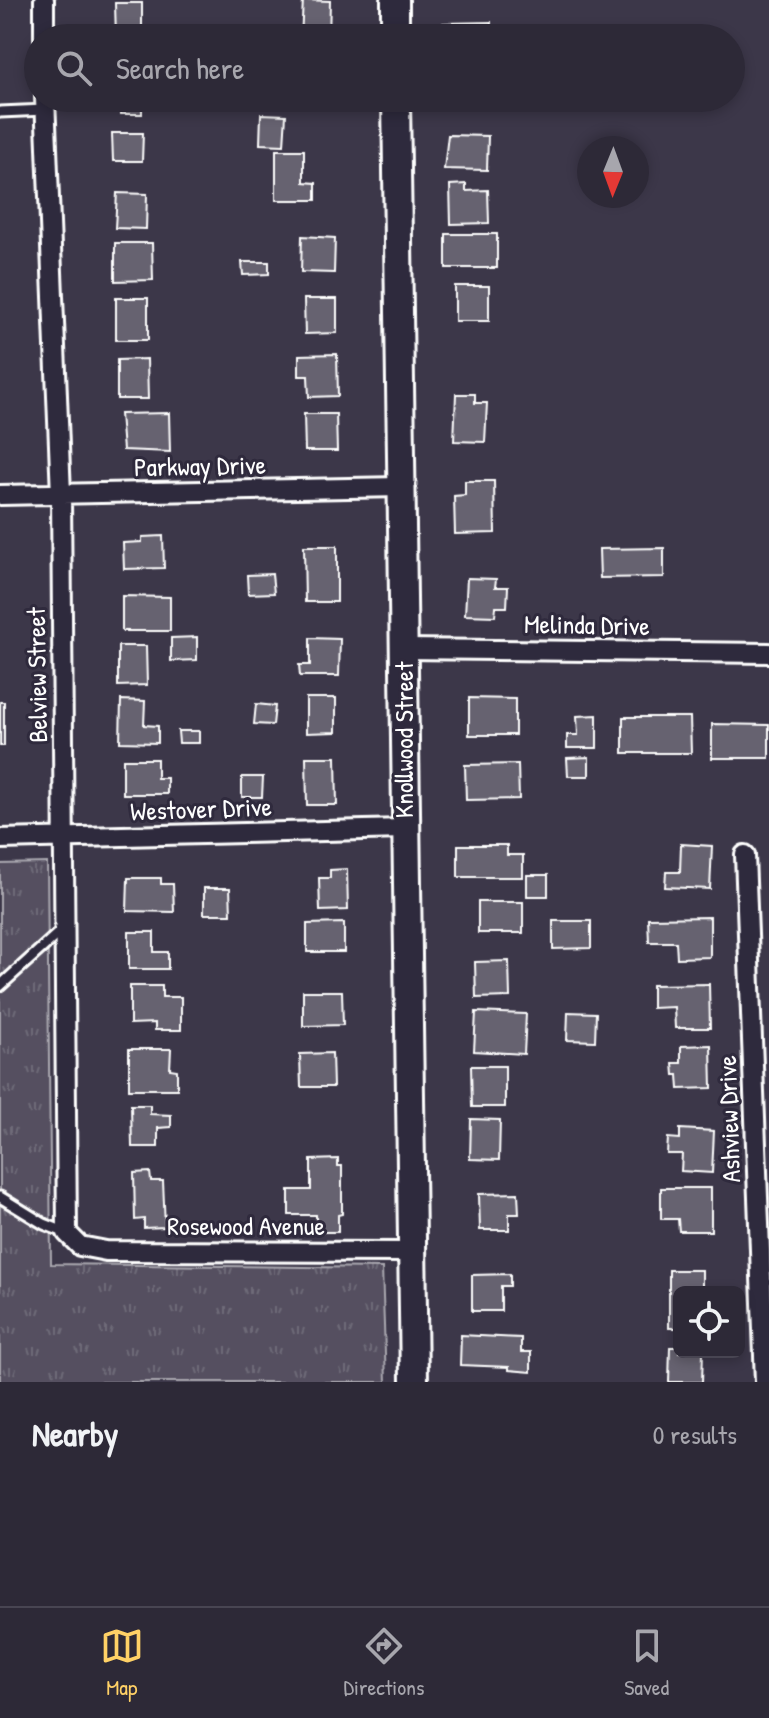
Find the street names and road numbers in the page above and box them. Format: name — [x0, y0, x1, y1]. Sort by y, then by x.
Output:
street label: Parkway Drive — [134, 447, 266, 484]
street label: Belview Street — [18, 606, 55, 743]
street label: Melinda Drive — [524, 606, 650, 643]
street label: Knollwood Street — [386, 661, 421, 818]
street label: Westover Drive — [130, 789, 272, 828]
street label: Ashview Drive — [709, 1055, 748, 1183]
street label: Rosewood Avenue — [167, 1208, 325, 1243]

